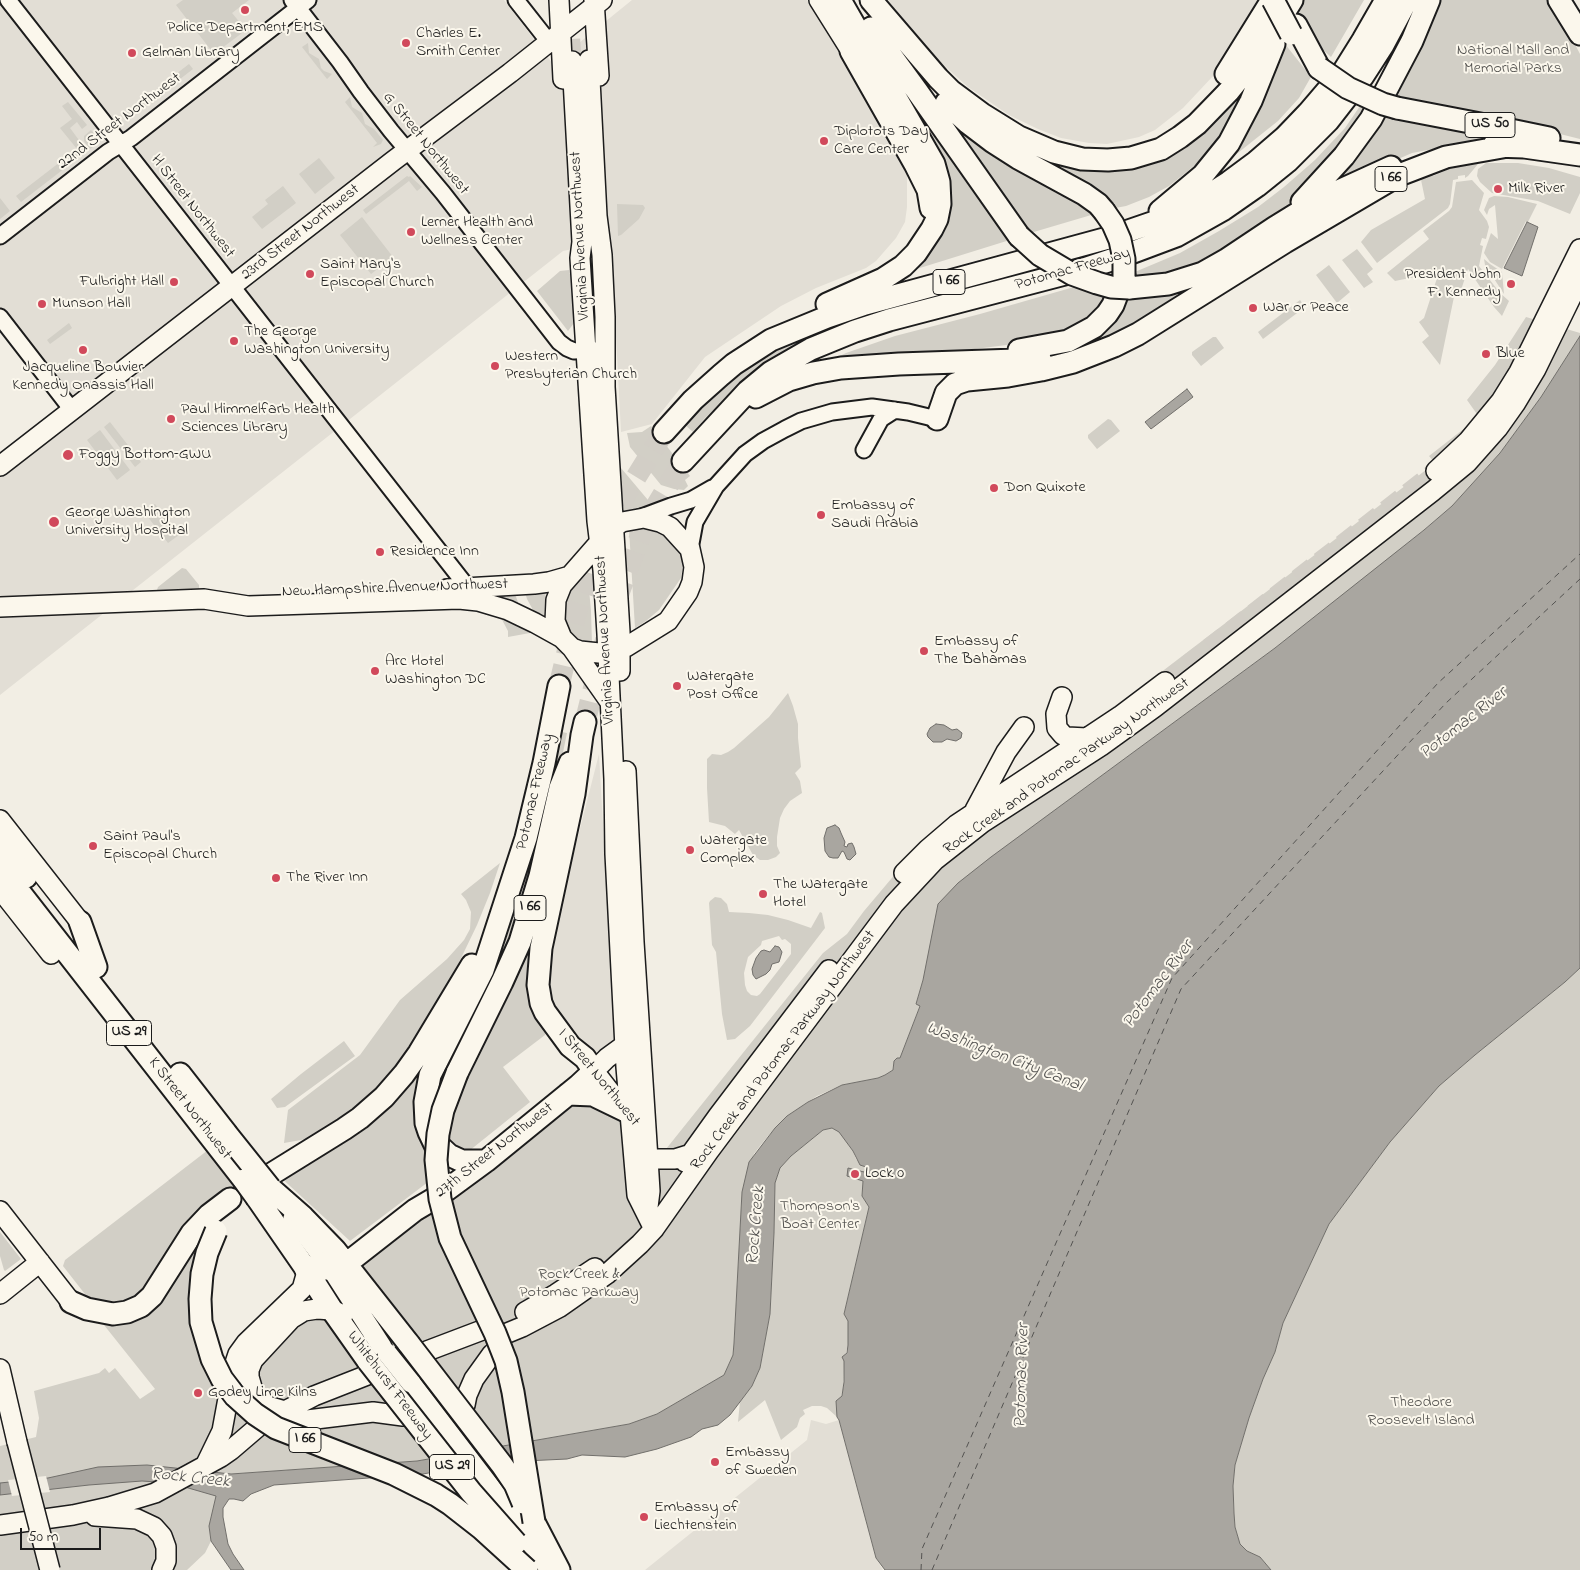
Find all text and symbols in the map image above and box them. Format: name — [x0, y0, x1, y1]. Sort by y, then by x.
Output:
marker: Police Department, EMS — [239, 4, 251, 16]
place label: Police Department, EMS — [167, 18, 323, 38]
place label: Charles E. Smith Center — [416, 24, 500, 62]
marker: Charles E. Smith Center — [400, 37, 412, 49]
park label: National Mall and Memorial Parks — [1457, 41, 1569, 79]
place label: Gelman Library — [142, 43, 240, 63]
marker: Gelman Library — [126, 47, 138, 59]
street label: 22nd Street Northwest — [55, 69, 185, 175]
street label: G Street Northwest — [378, 89, 472, 199]
road number: US 50 — [1465, 112, 1515, 138]
place label: Diplotots Day Care Center — [834, 122, 928, 160]
marker: Diplotots Day Care Center — [818, 135, 830, 147]
street label: Virginia Avenue Northwest — [567, 151, 595, 321]
street label: H Street Northwest — [146, 152, 238, 262]
road number: I 66 — [1375, 166, 1407, 192]
place label: Milk River — [1508, 179, 1565, 199]
street label: 23rd Street Northwest — [238, 181, 364, 285]
marker: Milk River — [1492, 183, 1504, 195]
place label: Lerner Health and Wellness Center — [421, 213, 533, 251]
marker: Lerner Health and Wellness Center — [405, 226, 417, 238]
street label: Potomac Freeway — [1013, 244, 1133, 296]
place label: Saint Mary's Episcopal Church — [320, 255, 434, 293]
place label: President John F. Kennedy — [1405, 265, 1501, 303]
marker: Saint Mary's Episcopal Church — [304, 268, 316, 280]
road number: I 66 — [933, 270, 965, 294]
place label: Fulbright Hall — [80, 272, 164, 292]
marker: Fulbright Hall — [168, 276, 180, 288]
marker: President John F. Kennedy — [1505, 278, 1517, 290]
place label: Munson Hall — [52, 294, 130, 314]
marker: Munson Hall — [36, 298, 48, 310]
place label: War or Peace — [1263, 298, 1349, 318]
marker: War or Peace — [1247, 302, 1259, 314]
place label: The George Washington University — [244, 322, 389, 360]
marker: The George Washington University — [228, 335, 240, 347]
marker: Jacqueline Bouvier Kennedy Onassis Hall — [77, 344, 89, 356]
place label: Blue — [1496, 344, 1525, 364]
place label: Western Presbyterian Church — [505, 347, 637, 385]
marker: Blue — [1480, 348, 1492, 360]
place label: Jacqueline Bouvier Kennedy Onassis Hall — [12, 358, 154, 396]
marker: Western Presbyterian Church — [489, 360, 501, 372]
place label: Paul Himmelfarb Health Sciences Library — [181, 400, 335, 438]
marker: Paul Himmelfarb Health Sciences Library — [165, 413, 177, 425]
place label: Foggy Bottom–GWU — [79, 445, 211, 465]
marker: Foggy Bottom–GWU — [61, 448, 75, 462]
place label: Don Quixote — [1004, 478, 1086, 498]
marker: Don Quixote — [988, 482, 1000, 494]
place label: Embassy of Saudi Arabia — [831, 496, 918, 534]
place label: George Washington University Hospital — [65, 503, 190, 541]
marker: Embassy of Saudi Arabia — [815, 509, 827, 521]
marker: George Washington University Hospital — [47, 515, 61, 529]
place label: Residence Inn — [390, 542, 479, 562]
marker: Residence Inn — [374, 546, 386, 558]
street label: Virginia Avenue Northwest — [592, 555, 620, 725]
street label: New Hampshire Avenue Northwest — [282, 575, 508, 603]
place label: Embassy of The Bahamas — [934, 632, 1027, 670]
marker: Embassy of The Bahamas — [918, 645, 930, 657]
place label: Arc Hotel Washington DC — [385, 652, 486, 690]
marker: Arc Hotel Washington DC — [369, 665, 381, 677]
place label: Watergate Post Office — [687, 667, 758, 705]
street label: Rock Creek and Potomac Parkway Northwest — [940, 674, 1194, 860]
marker: Watergate Post Office — [671, 680, 683, 692]
water label: Potomac River — [1416, 683, 1512, 765]
street label: Potomac Freeway — [513, 732, 559, 852]
place label: Saint Paul's Episcopal Church — [103, 827, 217, 865]
place label: Watergate Complex — [700, 831, 767, 869]
marker: Saint Paul's Episcopal Church — [87, 840, 99, 852]
marker: Watergate Complex — [684, 844, 696, 856]
place label: The River Inn — [286, 868, 368, 888]
marker: The River Inn — [270, 872, 282, 884]
place label: The Watergate Hotel — [773, 875, 868, 913]
marker: The Watergate Hotel — [757, 888, 769, 900]
road number: I 66 — [514, 896, 546, 920]
street label: Rock Creek and Potomac Parkway Northwest — [687, 927, 881, 1175]
water label: Potomac River — [1119, 937, 1199, 1033]
water label: Washington City Canal — [923, 1018, 1085, 1098]
road number: US 29 — [106, 1020, 152, 1046]
street label: I Street Northwest — [553, 1025, 643, 1131]
street label: K Street Northwest — [143, 1054, 235, 1164]
street label: 27th Street Northwest — [432, 1099, 558, 1203]
place label: Lock 0 — [865, 1164, 904, 1184]
marker: Lock 0 — [849, 1168, 861, 1180]
water label: Rock Creek — [743, 1186, 771, 1266]
park label: Thompson's Boat Center — [780, 1197, 860, 1235]
park label: Rock Creek & Potomac Parkway — [519, 1265, 639, 1303]
water label: Potomac River — [1010, 1323, 1036, 1429]
street label: Whitehurst Freeway — [342, 1328, 436, 1444]
place label: Godey Lime Kilns — [208, 1383, 317, 1403]
marker: Godey Lime Kilns — [192, 1387, 204, 1399]
park label: Theodore Roosevelt Island — [1368, 1393, 1474, 1431]
road number: I 66 — [289, 1428, 321, 1452]
place label: Embassy of Sweden — [725, 1443, 797, 1481]
road number: US 29 — [430, 1454, 474, 1480]
marker: Embassy of Sweden — [709, 1456, 721, 1468]
water label: Rock Creek — [150, 1464, 230, 1494]
place label: Embassy of Liechtenstein — [654, 1498, 738, 1536]
marker: Embassy of Liechtenstein — [638, 1511, 650, 1523]
scale bar — [22, 1518, 104, 1550]
text: 50 m — [28, 1526, 58, 1548]

